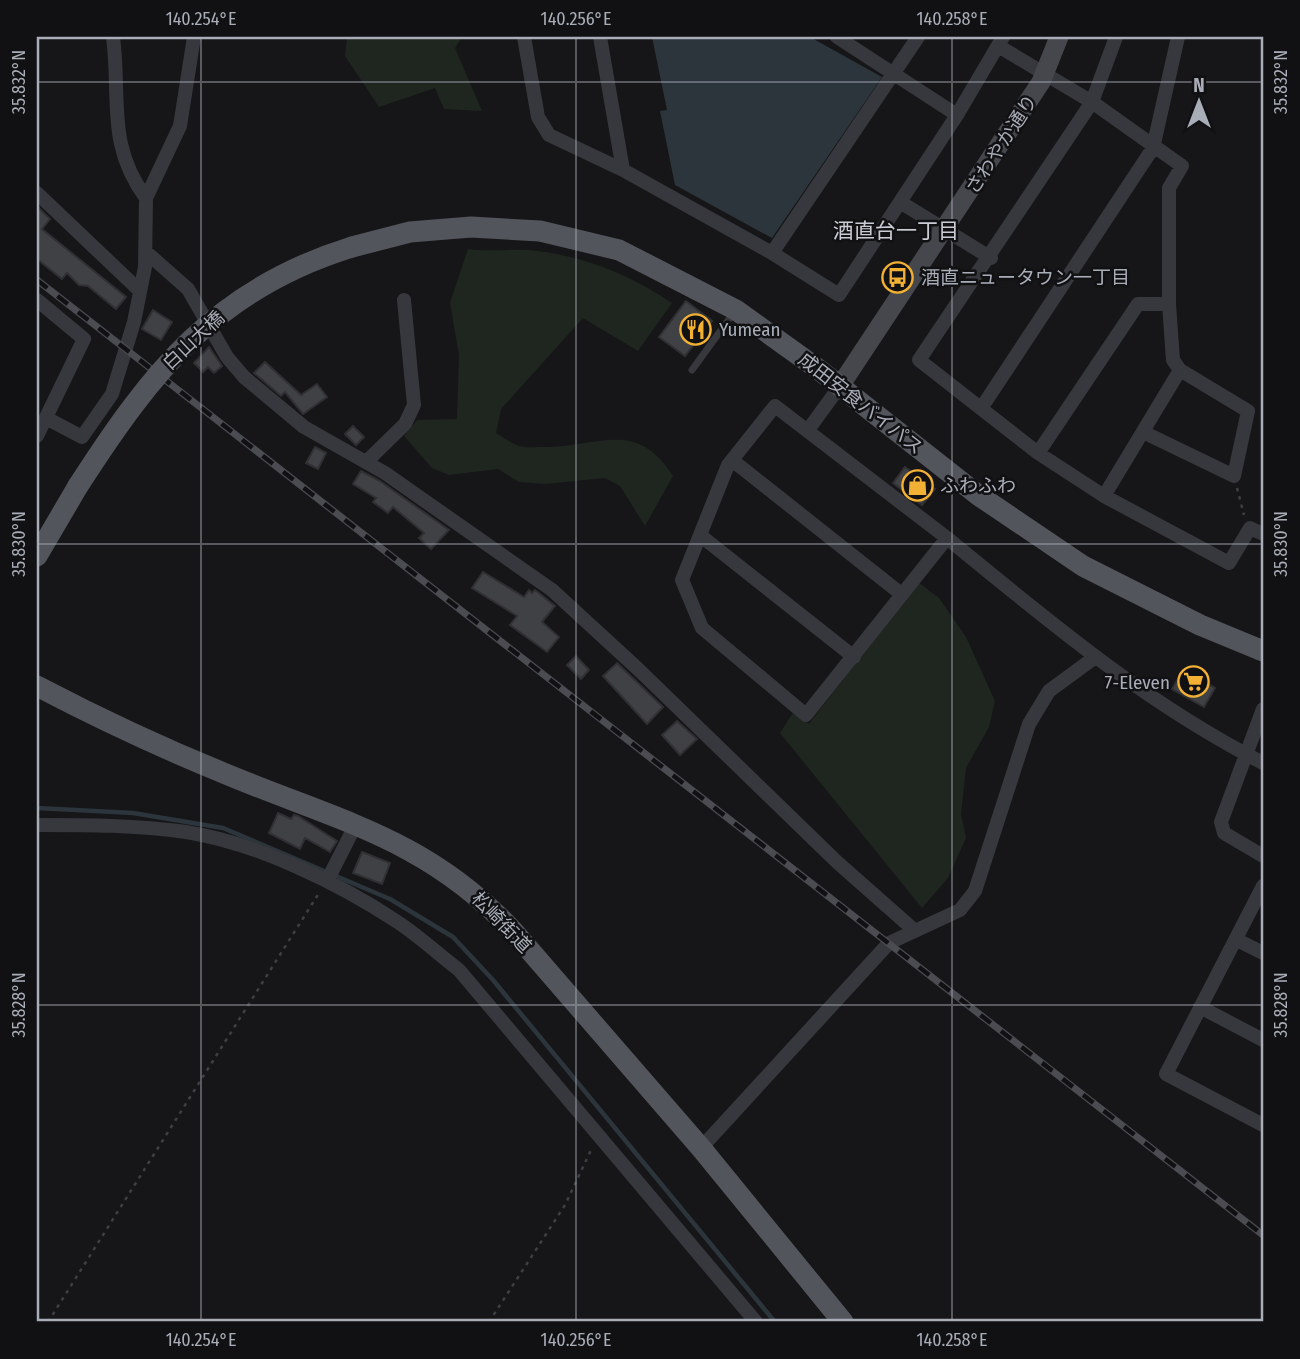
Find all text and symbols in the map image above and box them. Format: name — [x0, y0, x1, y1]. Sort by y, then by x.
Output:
text: 140.254°E — [166, 8, 236, 30]
text: 140.256°E — [541, 8, 611, 30]
text: 140.258°E — [916, 8, 988, 30]
text: 35.832°N — [8, 50, 30, 114]
text: 35.832°N — [1270, 50, 1292, 114]
north arrow — [1164, 66, 1234, 136]
text: N — [1193, 74, 1205, 97]
street label: さわやか通り — [961, 90, 1042, 198]
district label: 酒直台一丁目 — [833, 218, 959, 244]
bus stop icon: 酒直ニュータウン一丁目 — [881, 260, 915, 294]
place label: 酒直ニュータウン一丁目 — [921, 266, 1130, 289]
street label: 白山大橋 — [158, 306, 229, 375]
restaurant icon: Yumean — [679, 312, 713, 346]
place label: Yumean — [719, 318, 781, 341]
street label: 成田安食バイパス — [794, 348, 928, 459]
shop icon: ふわふわ — [900, 468, 934, 502]
place label: ふわふわ — [940, 474, 1016, 497]
text: 35.830°N — [8, 511, 30, 577]
text: 35.830°N — [1270, 511, 1292, 577]
supermarket icon: 7-Eleven — [1176, 665, 1210, 699]
place label: 7-Eleven — [1105, 671, 1170, 694]
street label: 松崎街道 — [467, 887, 536, 958]
text: 35.828°N — [8, 972, 30, 1038]
text: 35.828°N — [1270, 972, 1292, 1038]
text: 140.254°E — [166, 1329, 236, 1351]
text: 140.256°E — [541, 1329, 611, 1351]
text: 140.258°E — [916, 1329, 988, 1351]

